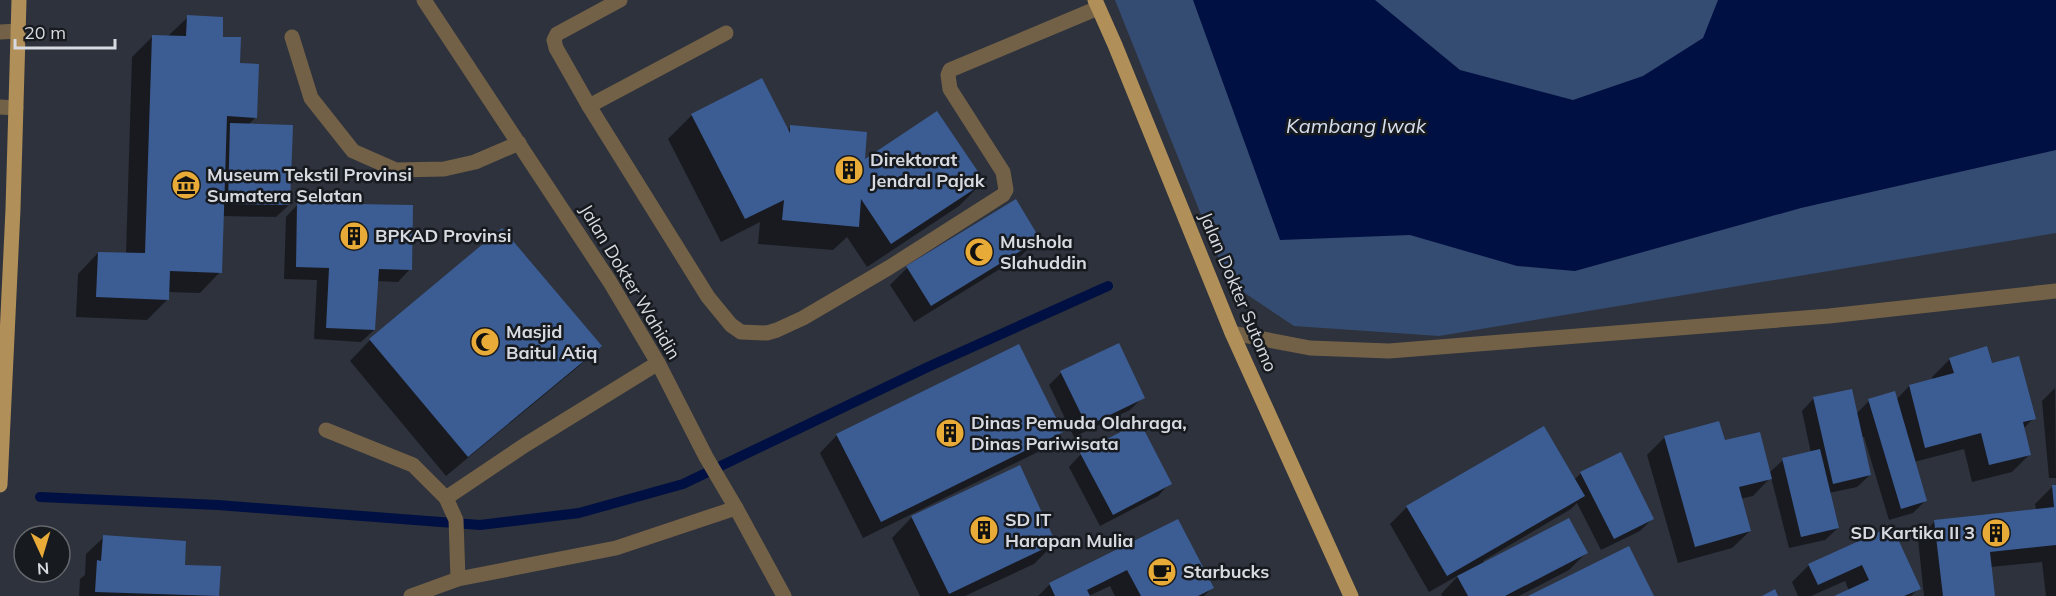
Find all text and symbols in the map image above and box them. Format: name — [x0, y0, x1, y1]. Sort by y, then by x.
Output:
scale bar — [15, 12, 116, 50]
text: 20 m — [24, 21, 66, 44]
water label: Kambang Iwak — [1286, 113, 1427, 138]
place label: Direktorat Jendral Pajak — [870, 148, 986, 192]
building icon: Direktorat Jendral Pajak — [833, 154, 865, 186]
place label: Museum Tekstil Provinsi Sumatera Selatan — [207, 163, 412, 207]
museum icon: Museum Tekstil Provinsi Sumatera Selatan — [170, 169, 202, 201]
street label: Jalan Dokter Wahidin — [575, 200, 686, 364]
street label: Jalan Dokter Sutomo — [1194, 209, 1282, 375]
building icon: BPKAD Provinsi — [338, 220, 370, 252]
place label: BPKAD Provinsi — [375, 224, 511, 247]
place label: Mushola Slahuddin — [1000, 230, 1087, 274]
mosque icon: Mushola Slahuddin — [963, 236, 995, 268]
place label: Masjid Baitul Atiq — [506, 320, 597, 364]
mosque icon: Masjid Baitul Atiq — [469, 326, 501, 358]
place label: Dinas Pemuda Olahraga, Dinas Pariwisata — [971, 411, 1187, 455]
building icon: Dinas Pemuda Olahraga, Dinas Pariwisata — [934, 417, 966, 449]
place label: SD IT Harapan Mulia — [1005, 508, 1133, 552]
building icon: SD IT Harapan Mulia — [968, 514, 1000, 546]
building icon: SD Kartika II 3 — [1980, 517, 2012, 549]
place label: SD Kartika II 3 — [1851, 521, 1975, 544]
north arrow — [12, 524, 72, 584]
cafe icon: Starbucks — [1146, 556, 1178, 588]
text: N — [36, 559, 50, 579]
place label: Starbucks — [1183, 560, 1269, 583]

